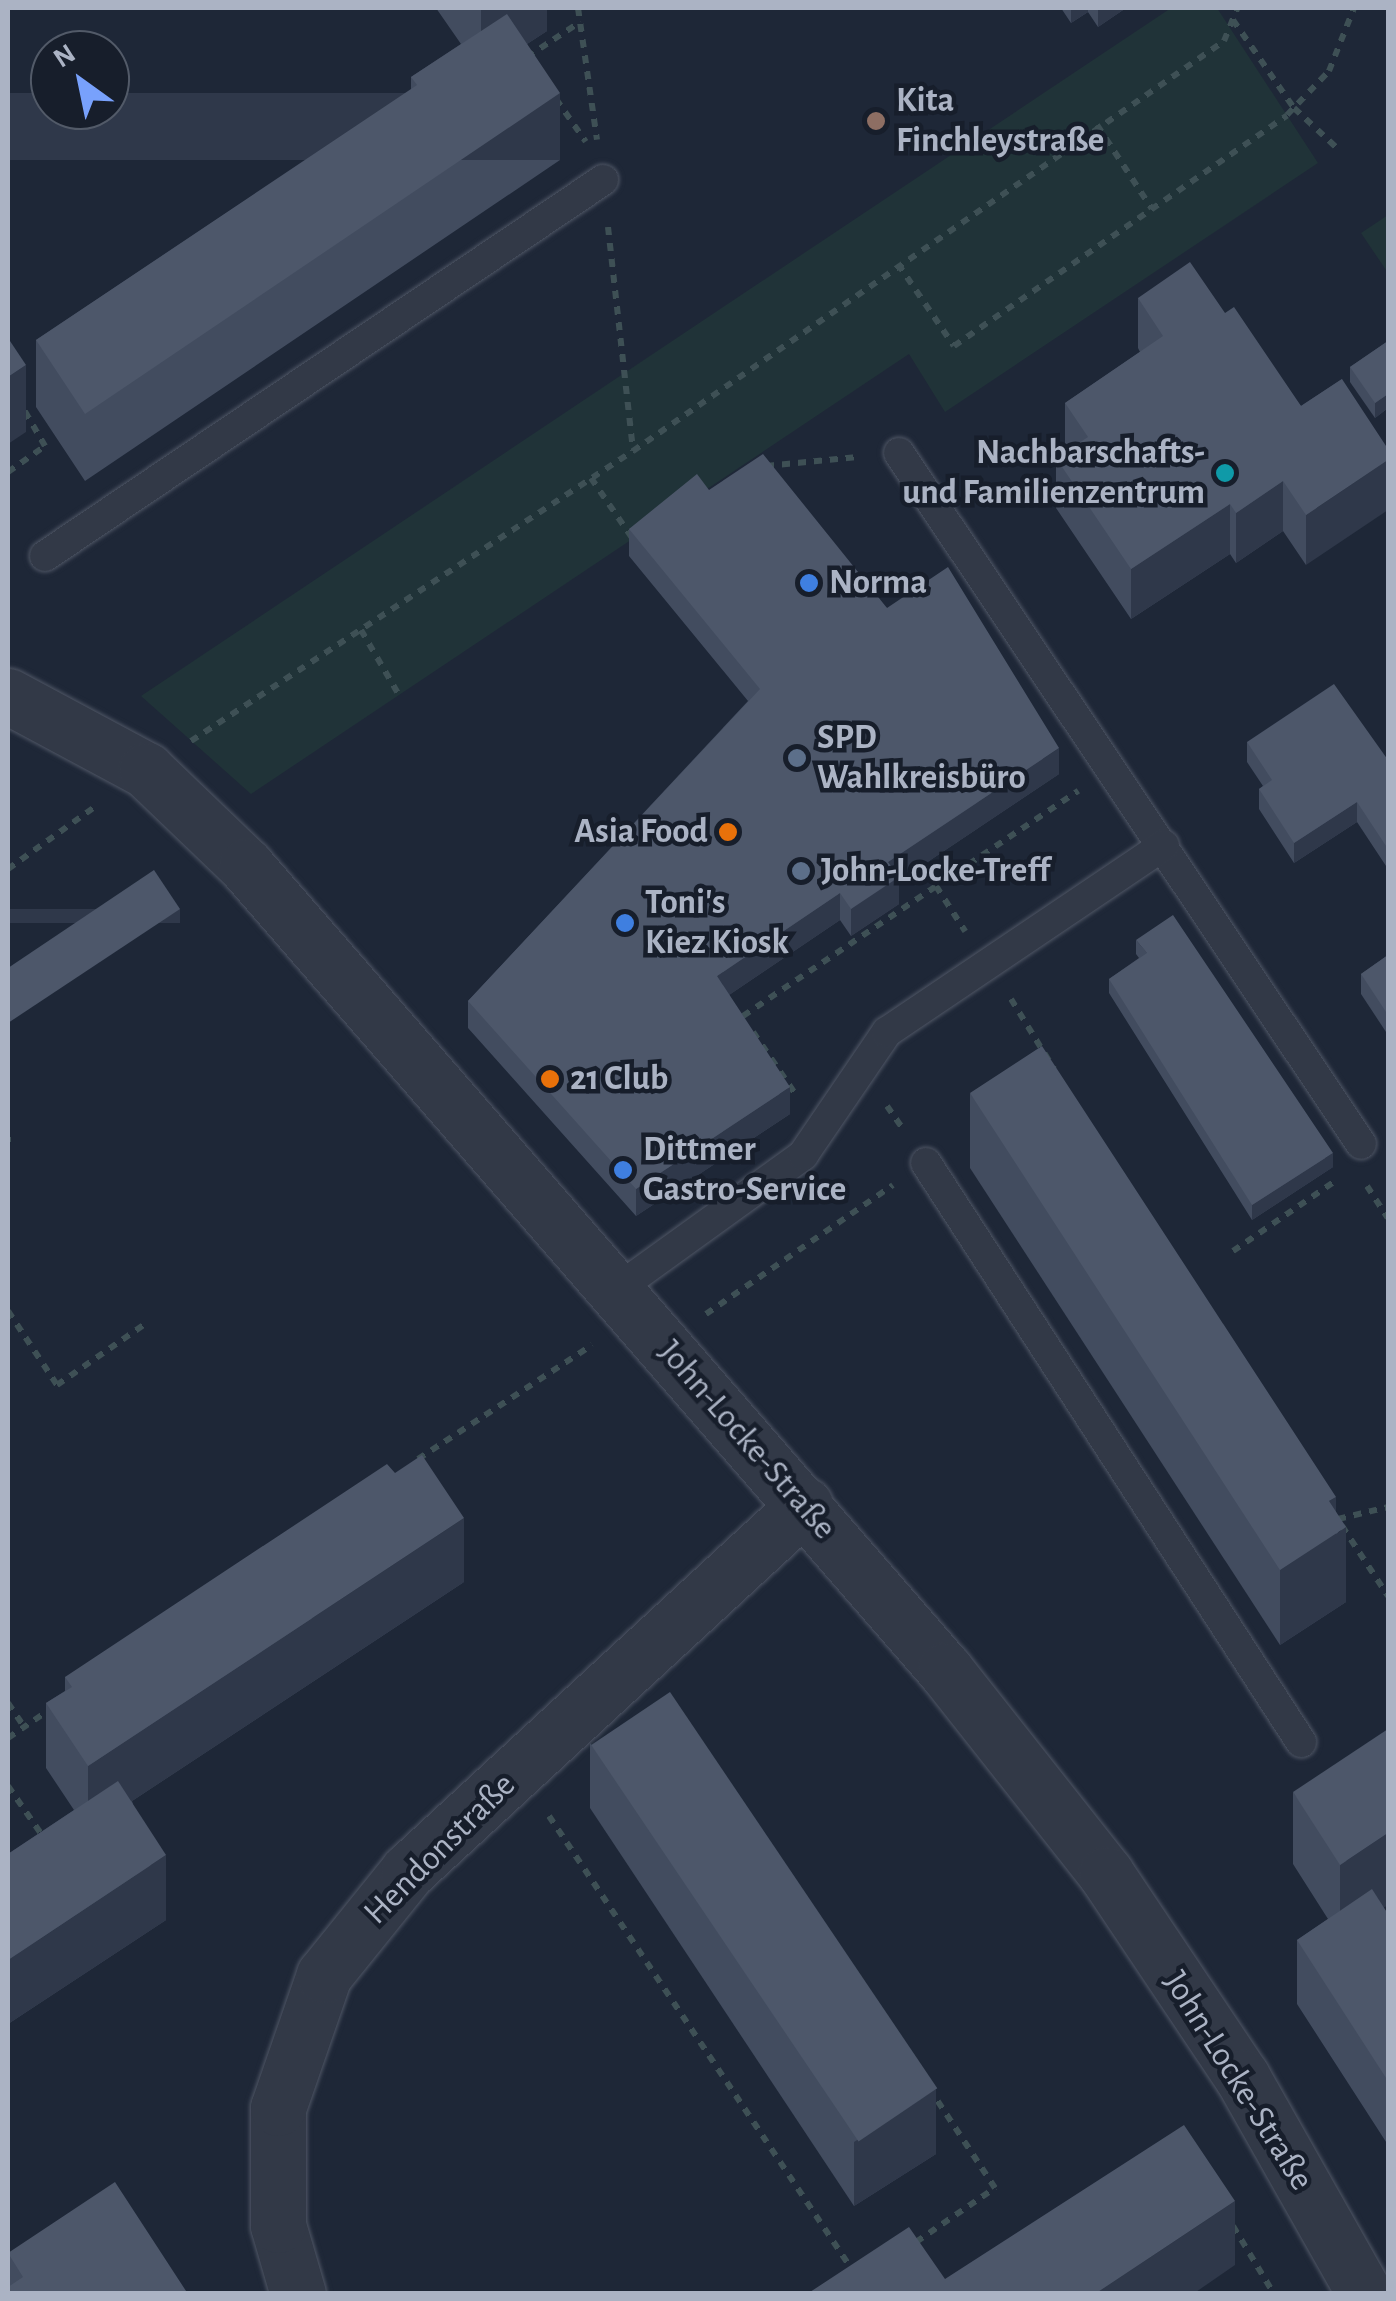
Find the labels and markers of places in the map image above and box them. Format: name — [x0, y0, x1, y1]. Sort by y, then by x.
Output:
place label: Kita Finchleystraße — [896, 80, 1104, 162]
marker: Kita Finchleystraße — [865, 110, 887, 132]
place label: Nachbarschafts- und Familienzentrum — [902, 432, 1205, 514]
marker: Nachbarschafts- und Familienzentrum — [1214, 462, 1236, 484]
place label: Norma — [829, 562, 927, 604]
marker: Norma — [798, 572, 820, 594]
place label: SPD Wahlkreisbüro — [817, 717, 1026, 799]
marker: SPD Wahlkreisbüro — [786, 747, 808, 769]
place label: Asia Food — [574, 811, 708, 853]
marker: Asia Food — [717, 821, 739, 843]
place label: John-Locke-Treff — [821, 850, 1050, 892]
marker: John-Locke-Treff — [790, 860, 812, 882]
place label: Toni's Kiez Kiosk — [645, 882, 789, 964]
marker: Toni's Kiez Kiosk — [614, 912, 636, 934]
place label: 21 Club — [570, 1058, 668, 1100]
marker: 21 Club — [539, 1068, 561, 1090]
place label: Dittmer Gastro-Service — [643, 1129, 846, 1211]
marker: Dittmer Gastro-Service — [612, 1159, 634, 1181]

